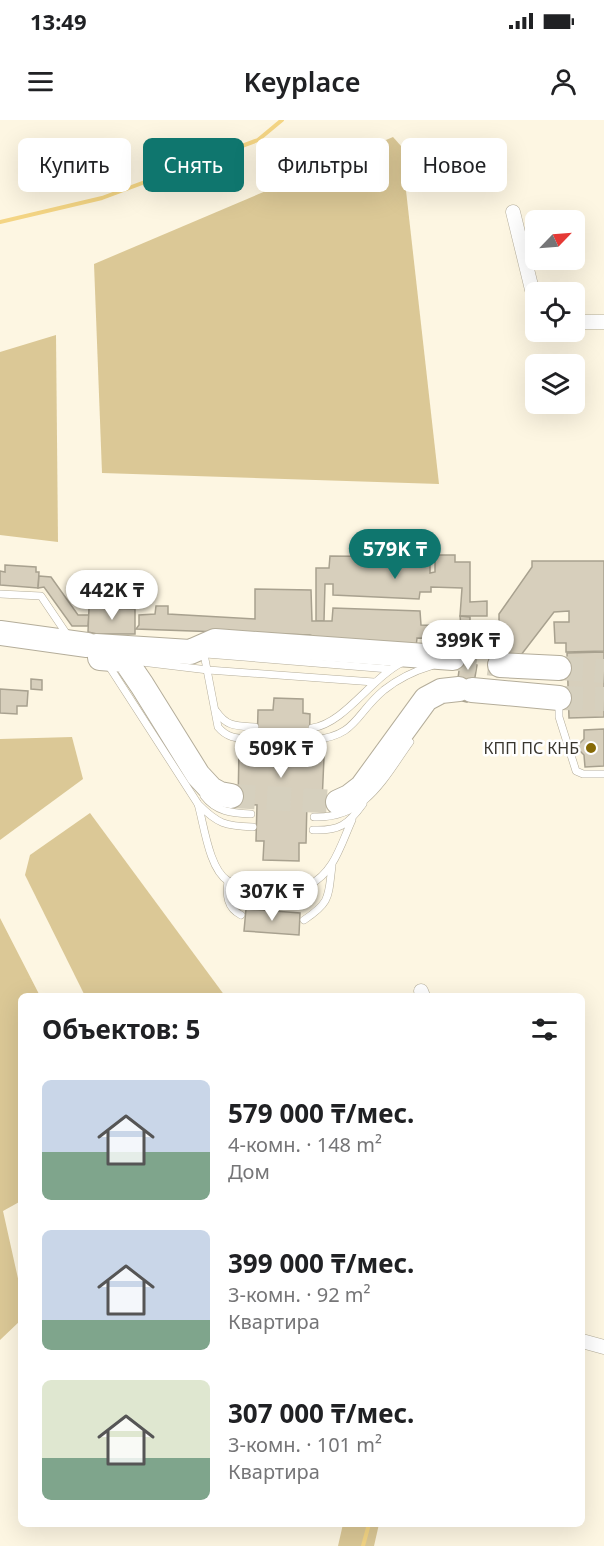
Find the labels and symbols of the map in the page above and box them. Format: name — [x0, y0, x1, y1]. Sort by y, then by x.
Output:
north arrow — [525, 210, 585, 270]
pin: 579K ₸ — [346, 529, 444, 580]
pin: 442K ₸ — [63, 570, 161, 621]
pin: 399K ₸ — [419, 620, 517, 671]
pin: 509K ₸ — [232, 728, 330, 779]
place label: КПП ПС КНБ — [484, 737, 579, 759]
marker: КПП ПС КНБ — [584, 741, 598, 755]
pin: 307K ₸ — [223, 871, 321, 922]

